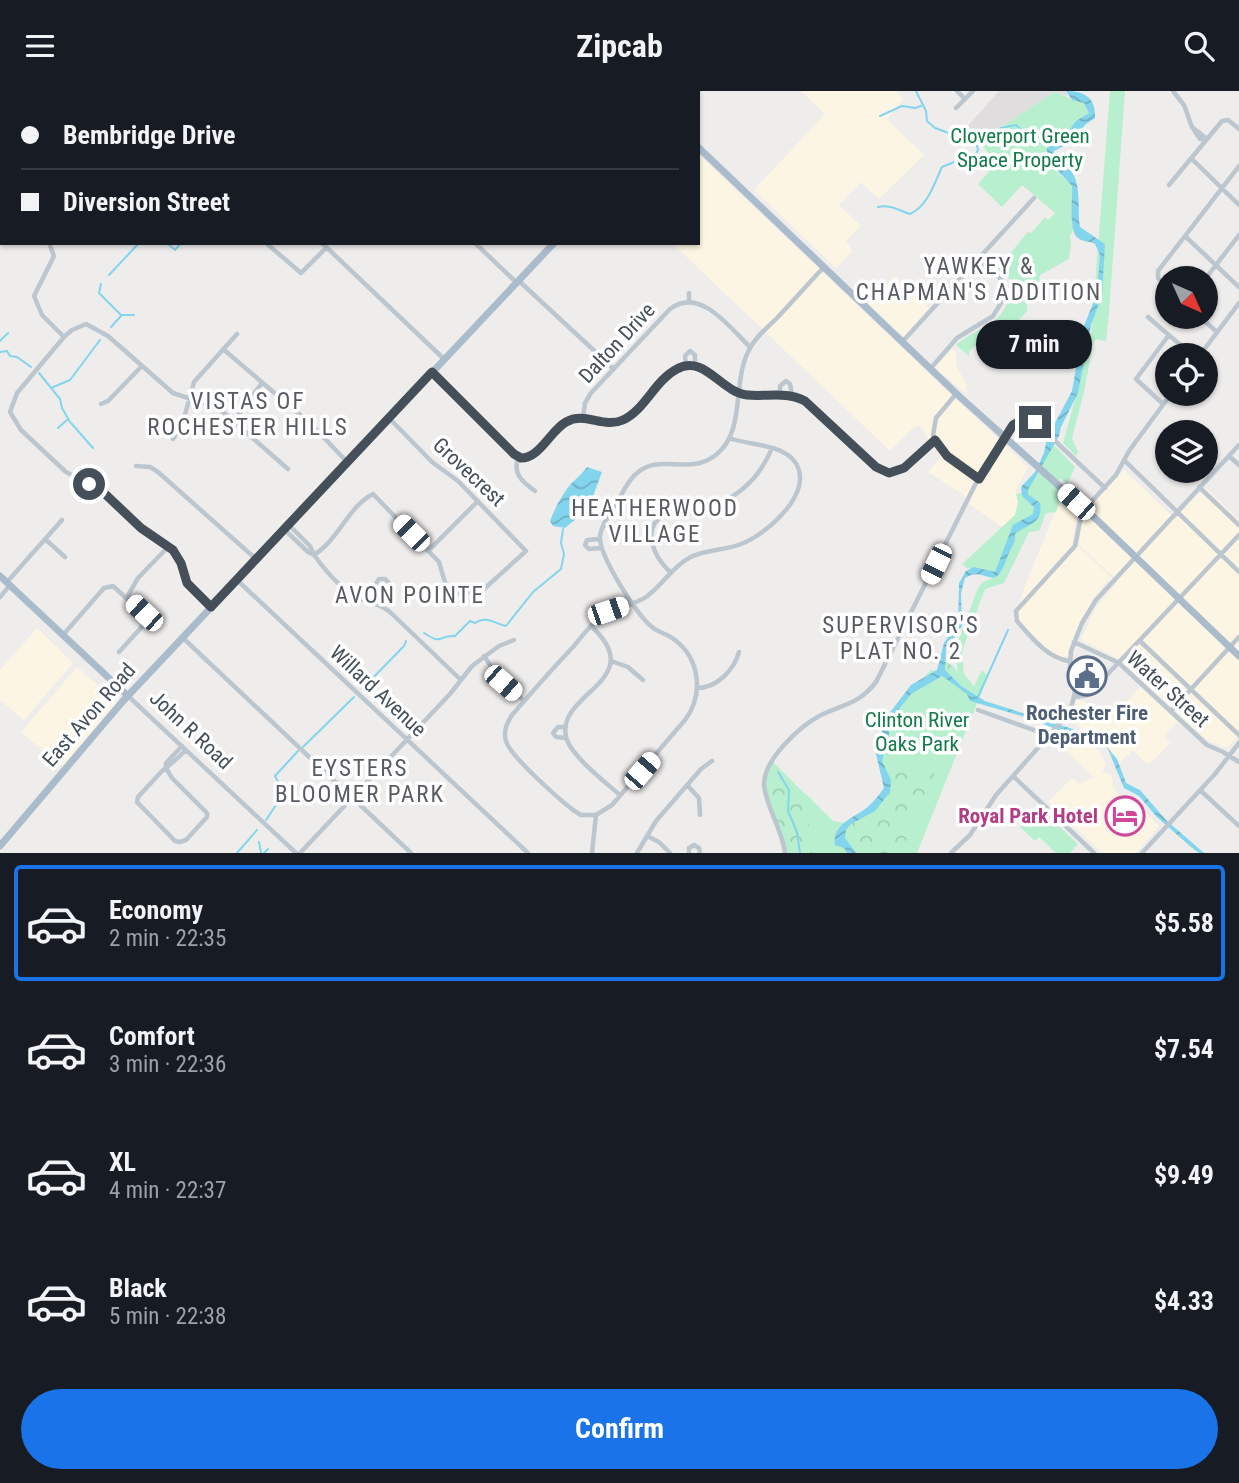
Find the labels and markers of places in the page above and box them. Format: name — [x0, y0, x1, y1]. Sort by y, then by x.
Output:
public building icon: Rochester Fire Department — [1066, 655, 1108, 697]
place label: Rochester Fire Department — [1026, 701, 1148, 749]
hotel icon: Royal Park Hotel — [1104, 795, 1146, 837]
place label: Royal Park Hotel — [958, 804, 1098, 828]

